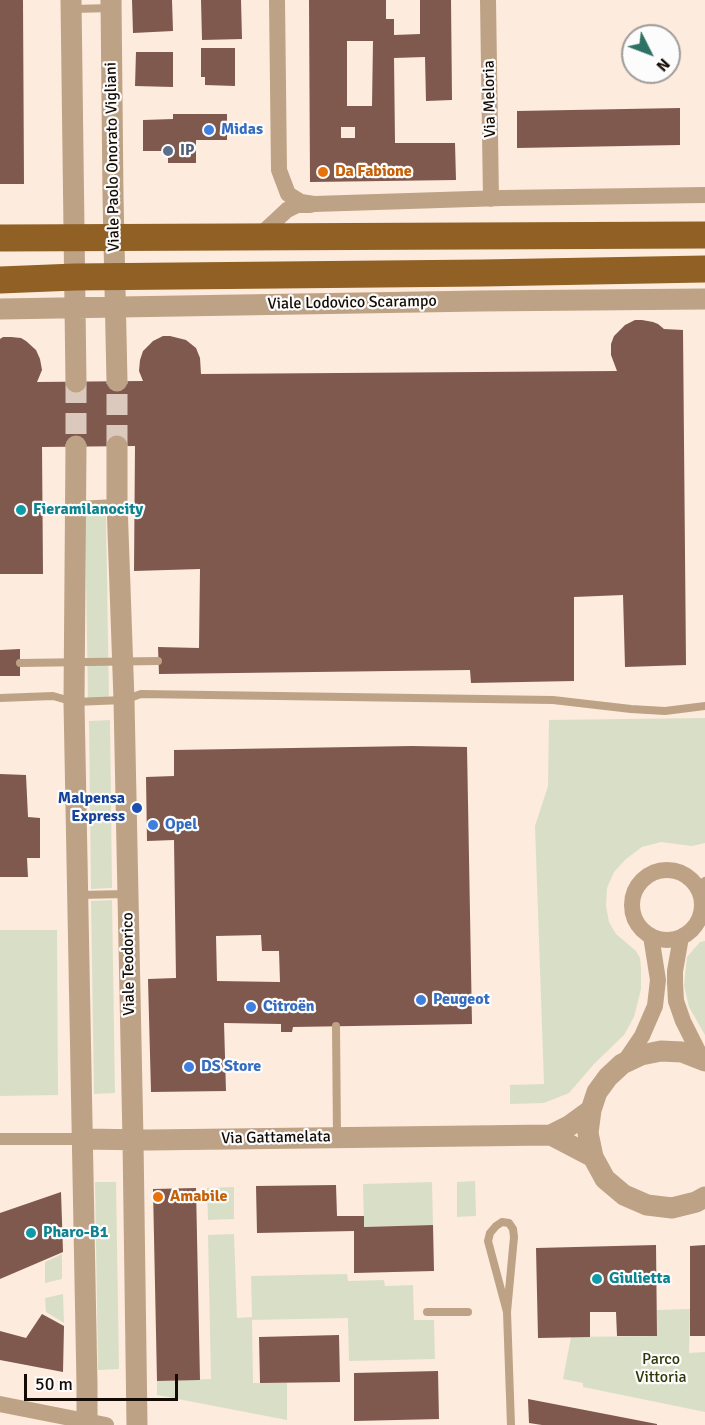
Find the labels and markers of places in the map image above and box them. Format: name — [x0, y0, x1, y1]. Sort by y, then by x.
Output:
place label: Midas — [221, 120, 263, 140]
marker: Midas — [202, 123, 216, 137]
place label: IP — [180, 141, 194, 161]
marker: IP — [161, 144, 175, 158]
place label: Da Fabione — [335, 162, 412, 182]
marker: Da Fabione — [316, 165, 330, 179]
place label: Fieramilanocity — [33, 500, 143, 520]
marker: Fieramilanocity — [14, 503, 28, 517]
place label: Malpensa Express — [58, 789, 125, 827]
marker: Malpensa Express — [130, 801, 144, 815]
place label: Opel — [165, 815, 197, 835]
marker: Opel — [146, 818, 160, 832]
place label: Peugeot — [433, 990, 490, 1010]
marker: Peugeot — [414, 993, 428, 1007]
place label: Citroën — [263, 997, 315, 1017]
marker: Citroën — [244, 1000, 258, 1014]
place label: DS Store — [201, 1057, 261, 1077]
marker: DS Store — [182, 1060, 196, 1074]
place label: Amabile — [170, 1187, 227, 1207]
marker: Amabile — [151, 1190, 165, 1204]
place label: Pharo-B1 — [43, 1223, 108, 1243]
marker: Pharo-B1 — [24, 1226, 38, 1240]
place label: Giulietta — [609, 1269, 671, 1289]
marker: Giulietta — [590, 1272, 604, 1286]

